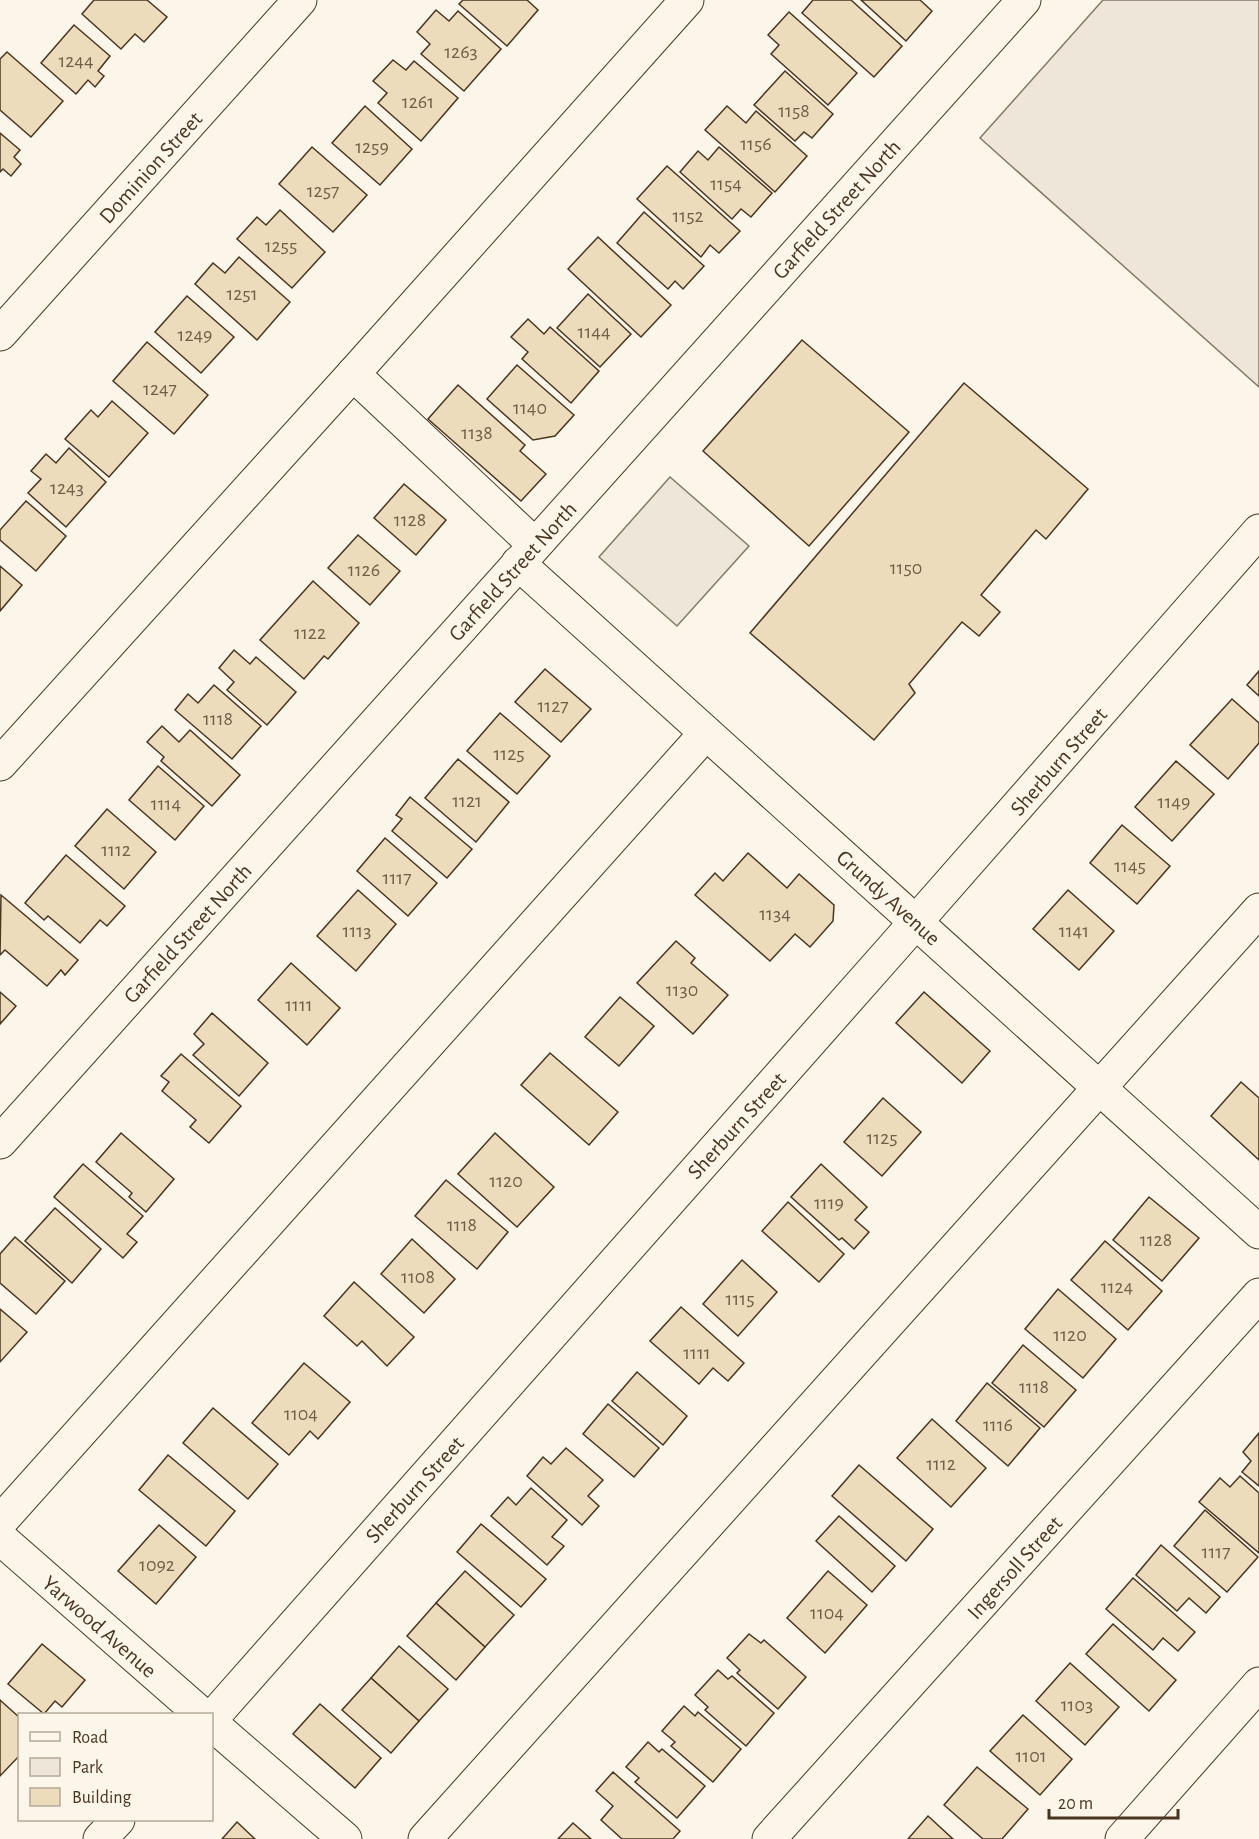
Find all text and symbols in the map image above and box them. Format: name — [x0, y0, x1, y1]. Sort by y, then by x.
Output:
house number: 1263 — [444, 42, 478, 62]
house number: 1244 — [58, 51, 94, 71]
house number: 1261 — [402, 92, 434, 112]
house number: 1158 — [778, 101, 810, 121]
street label: Dominion Street — [95, 108, 206, 228]
house number: 1156 — [740, 134, 772, 154]
street label: Garfield Street North — [769, 136, 905, 284]
house number: 1259 — [355, 137, 389, 157]
house number: 1154 — [710, 174, 742, 194]
house number: 1257 — [307, 181, 339, 201]
house number: 1152 — [672, 206, 704, 226]
house number: 1255 — [265, 236, 297, 256]
house number: 1251 — [226, 284, 258, 304]
house number: 1144 — [578, 322, 611, 342]
house number: 1249 — [178, 325, 213, 345]
house number: 1247 — [143, 379, 177, 399]
house number: 1140 — [513, 398, 547, 418]
house number: 1138 — [461, 423, 493, 443]
house number: 1243 — [50, 478, 84, 498]
street label: Garfield Street North — [445, 498, 581, 646]
house number: 1128 — [394, 510, 426, 530]
house number: 1150 — [890, 558, 922, 578]
house number: 1126 — [348, 560, 380, 580]
house number: 1122 — [294, 623, 326, 643]
house number: 1127 — [537, 696, 569, 716]
street label: Sherburn Street — [1006, 703, 1111, 820]
house number: 1118 — [203, 709, 233, 729]
house number: 1125 — [493, 744, 525, 764]
house number: 1121 — [452, 791, 482, 811]
house number: 1149 — [1158, 792, 1190, 812]
house number: 1114 — [151, 794, 181, 814]
house number: 1112 — [101, 840, 131, 860]
street label: Grundy Avenue — [832, 846, 944, 950]
house number: 1145 — [1114, 856, 1146, 876]
street label: Garfield Street North — [120, 860, 256, 1008]
house number: 1117 — [383, 868, 411, 888]
house number: 1134 — [759, 904, 791, 924]
house number: 1113 — [343, 921, 371, 941]
house number: 1141 — [1059, 921, 1089, 941]
house number: 1130 — [666, 980, 698, 1000]
house number: 1111 — [285, 995, 313, 1015]
street label: Sherburn Street — [683, 1068, 790, 1183]
house number: 1125 — [866, 1128, 898, 1148]
house number: 1120 — [489, 1171, 523, 1191]
house number: 1119 — [814, 1193, 844, 1213]
house number: 1118 — [447, 1215, 477, 1235]
house number: 1128 — [1140, 1230, 1172, 1250]
house number: 1108 — [401, 1267, 435, 1287]
house number: 1124 — [1101, 1277, 1133, 1297]
house number: 1115 — [726, 1289, 755, 1309]
house number: 1120 — [1053, 1325, 1087, 1345]
house number: 1111 — [683, 1343, 711, 1363]
house number: 1118 — [1019, 1377, 1049, 1397]
house number: 1104 — [284, 1404, 318, 1424]
house number: 1116 — [983, 1415, 1013, 1435]
street label: Sherburn Street — [361, 1432, 468, 1547]
house number: 1112 — [926, 1454, 956, 1474]
street label: Ingersoll Street — [963, 1512, 1066, 1623]
house number: 1117 — [1202, 1542, 1230, 1562]
house number: 1092 — [139, 1555, 175, 1575]
street label: Yarwood Avenue — [38, 1572, 160, 1682]
house number: 1104 — [810, 1603, 844, 1623]
house number: 1103 — [1061, 1695, 1093, 1715]
legend — [18, 1713, 213, 1821]
text: Road — [72, 1729, 108, 1747]
house number: 1101 — [1015, 1746, 1047, 1766]
text: Park — [72, 1759, 104, 1777]
scale bar — [1049, 1782, 1178, 1820]
text: Building — [72, 1789, 132, 1807]
text: 20 m — [1058, 1795, 1093, 1813]

